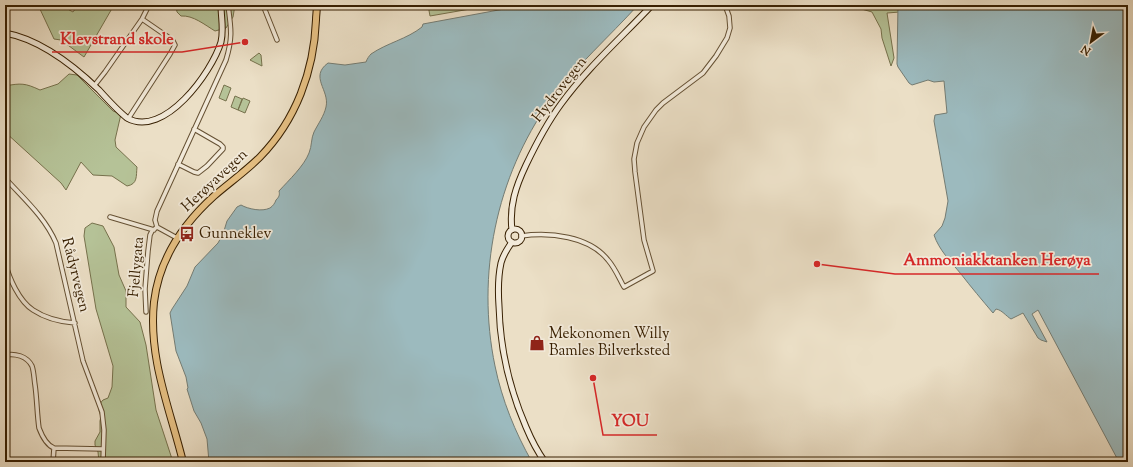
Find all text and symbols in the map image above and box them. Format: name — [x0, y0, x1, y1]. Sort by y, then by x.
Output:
north arrow — [1071, 22, 1111, 62]
callout: Klevstrand skole — [52, 24, 182, 52]
text: Klevstrand skole — [60, 29, 174, 52]
text: N — [1078, 40, 1095, 59]
street label: Hydrovegen — [528, 53, 592, 127]
street label: Herøyavegen — [177, 145, 253, 217]
place label: Gunneklev — [199, 224, 271, 245]
bus stop icon: Gunneklev — [178, 225, 196, 243]
street label: Rådyrvegen — [56, 235, 94, 315]
street label: Fjellygata — [124, 236, 150, 298]
callout: Ammoniakktanken Herøya — [895, 246, 1099, 274]
text: Ammoniakktanken Herøya — [903, 250, 1091, 273]
place label: Mekonomen Willy Bamles Bilverksted — [549, 324, 671, 362]
shop icon: Mekonomen Willy Bamles Bilverksted — [528, 334, 546, 352]
callout: YOU — [603, 407, 657, 435]
text: YOU — [611, 411, 650, 434]

